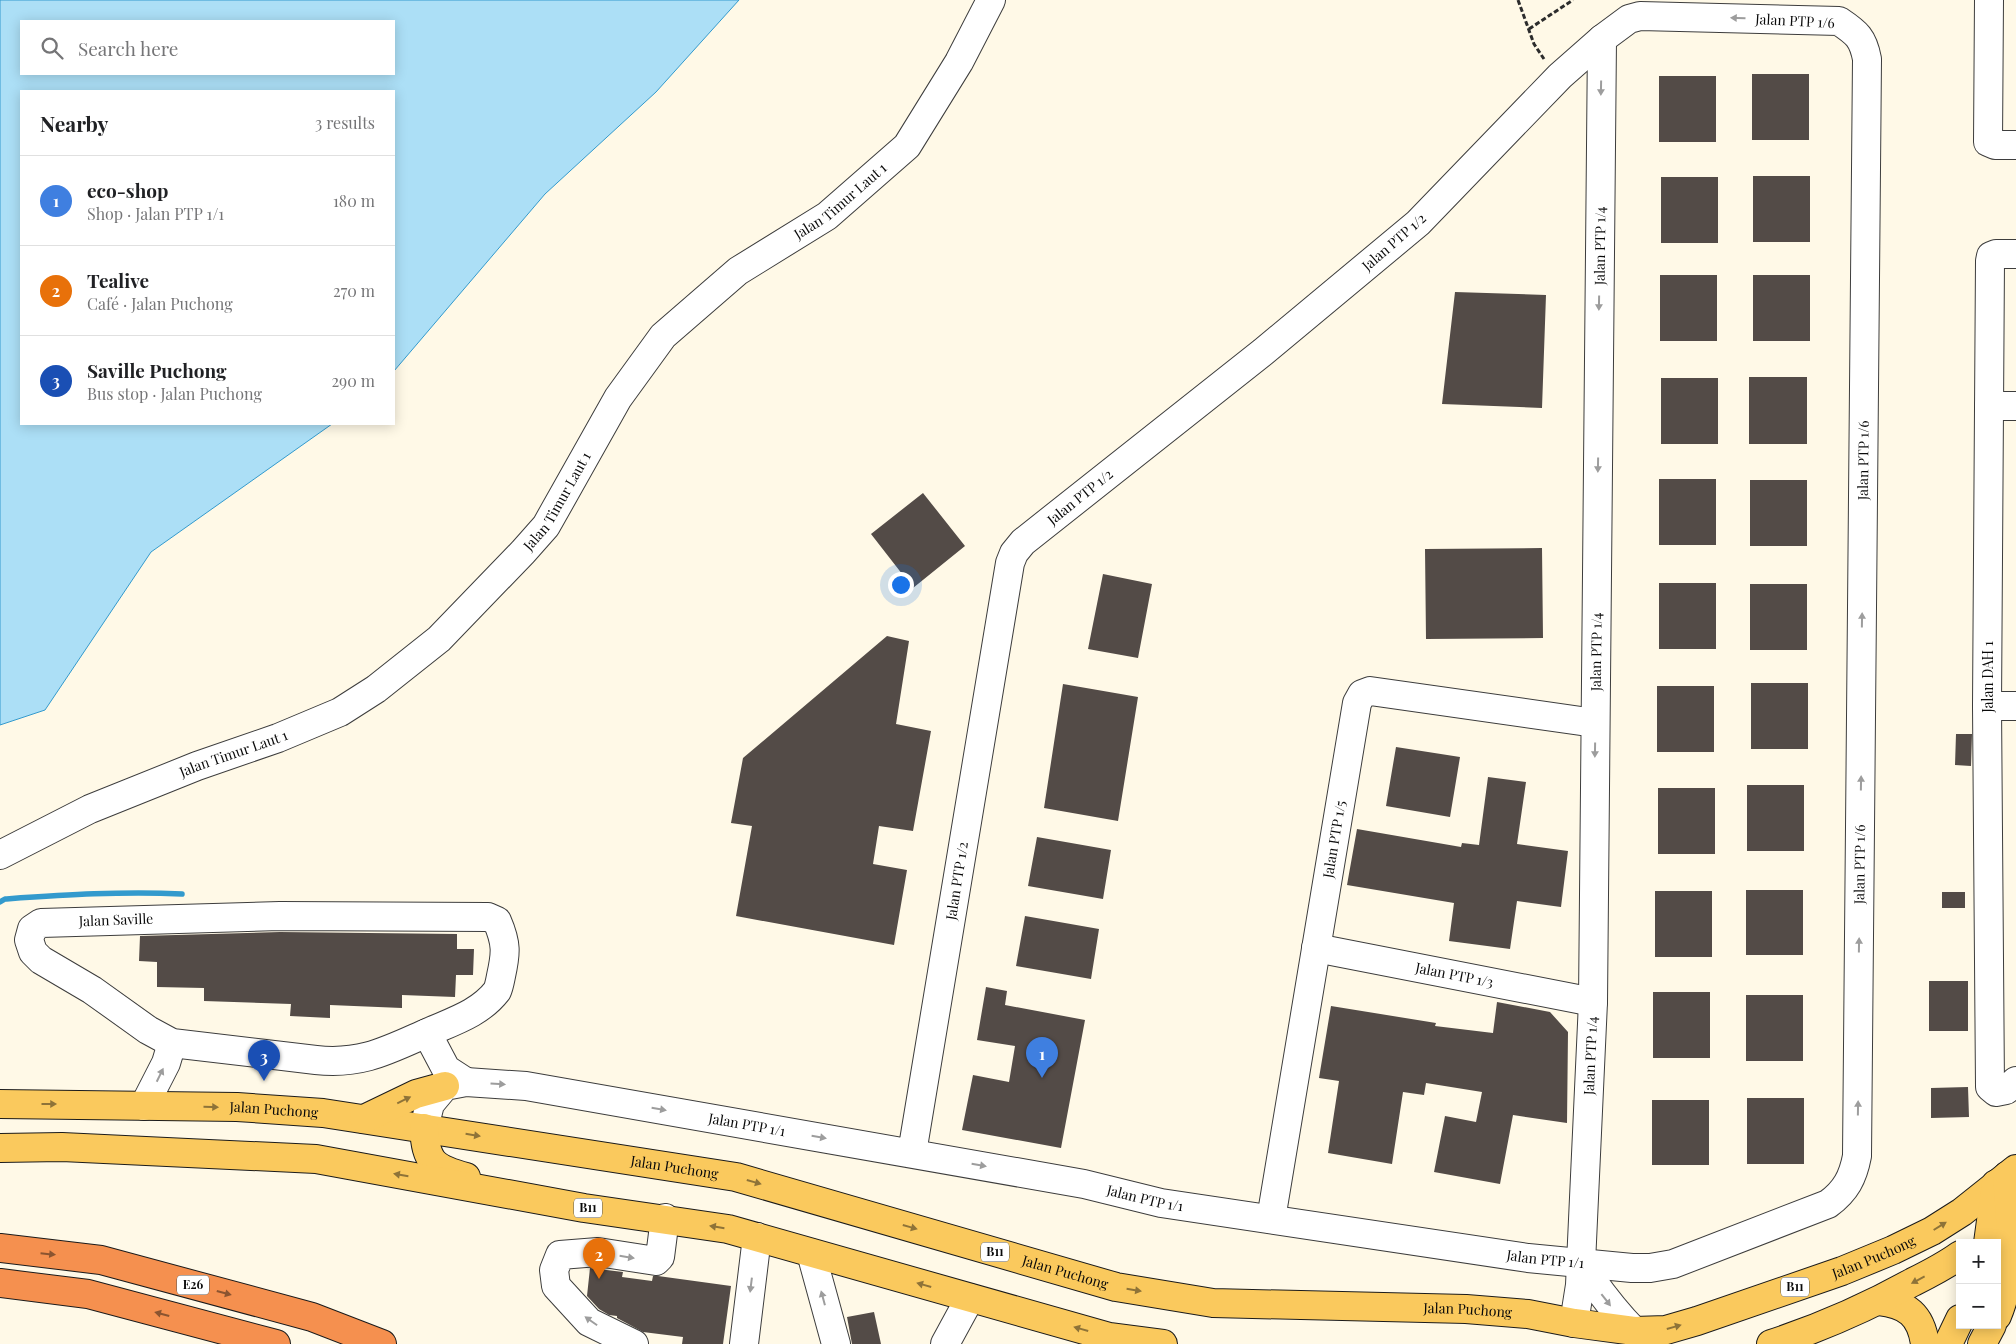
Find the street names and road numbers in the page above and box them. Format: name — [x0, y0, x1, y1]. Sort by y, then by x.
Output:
street label: Jalan PTP 1/6 — [1754, 9, 1835, 32]
street label: Jalan Timur Laut 1 — [789, 158, 890, 244]
street label: Jalan PTP 1/4 — [1590, 206, 1609, 286]
street label: Jalan PTP 1/2 — [1357, 208, 1430, 275]
street label: Jalan PTP 1/6 — [1853, 420, 1873, 501]
street label: Jalan Timur Laut 1 — [518, 448, 595, 555]
street label: Jalan PTP 1/2 — [1042, 464, 1117, 530]
street label: Jalan PTP 1/4 — [1586, 612, 1606, 692]
street label: Jalan DAH 1 — [1978, 641, 1997, 714]
street label: Jalan Timur Laut 1 — [176, 725, 290, 781]
street label: Jalan PTP 1/5 — [1318, 799, 1350, 880]
street label: Jalan PTP 1/6 — [1849, 824, 1869, 905]
street label: Jalan PTP 1/2 — [941, 840, 972, 922]
street label: Jalan Saville — [77, 909, 154, 930]
street label: Jalan PTP 1/3 — [1413, 957, 1495, 991]
street label: Jalan PTP 1/4 — [1579, 1016, 1601, 1096]
street label: Jalan Puchong — [228, 1097, 319, 1122]
street label: Jalan PTP 1/1 — [706, 1108, 787, 1140]
street label: Jalan Puchong — [628, 1151, 721, 1183]
street label: Jalan PTP 1/1 — [1104, 1180, 1185, 1215]
road number: B11 — [574, 1198, 602, 1218]
street label: Jalan Puchong — [1829, 1230, 1919, 1283]
road number: B11 — [981, 1242, 1009, 1262]
street label: Jalan PTP 1/1 — [1504, 1245, 1585, 1272]
street label: Jalan Puchong — [1019, 1250, 1111, 1293]
road number: E26 — [177, 1276, 209, 1294]
road number: B11 — [1781, 1277, 1809, 1296]
street label: Jalan Puchong — [1422, 1298, 1514, 1322]

